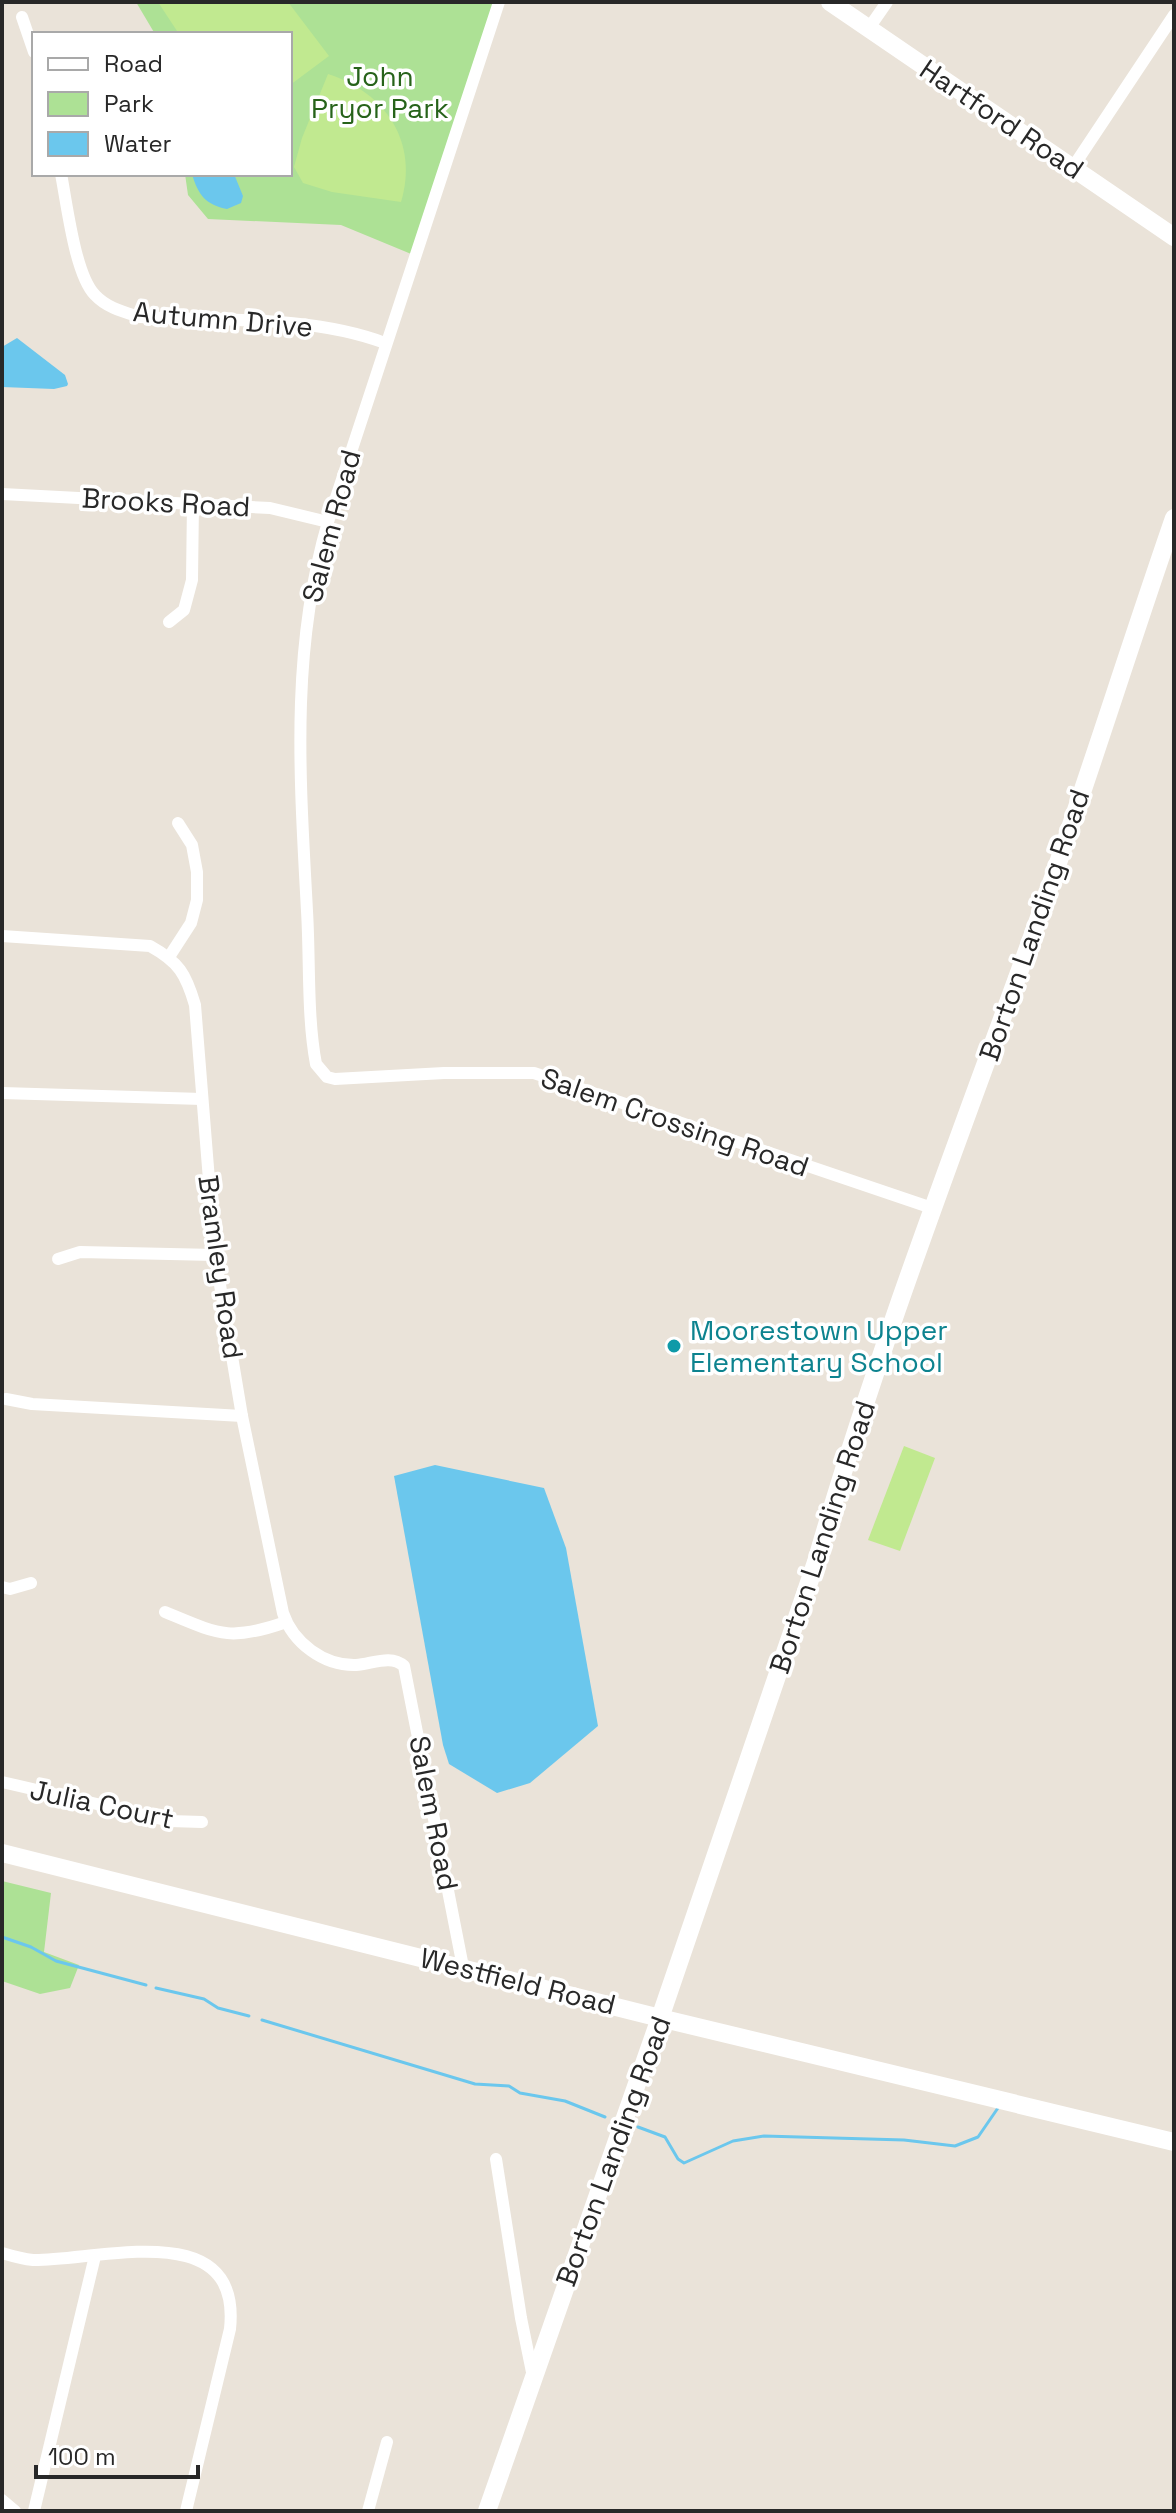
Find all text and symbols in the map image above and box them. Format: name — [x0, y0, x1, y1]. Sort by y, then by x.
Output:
legend — [32, 32, 292, 176]
text: Road — [104, 48, 163, 79]
street label: Hartford Road — [913, 51, 1091, 187]
park label: John Pryor Park — [311, 58, 449, 126]
text: Park — [104, 88, 154, 119]
text: Water — [104, 128, 172, 159]
street label: Autumn Drive — [132, 293, 314, 345]
street label: Salem Road — [293, 446, 369, 606]
street label: Brooks Road — [81, 480, 251, 524]
street label: Borton Landing Road — [971, 784, 1097, 1066]
street label: Salem Crossing Road — [536, 1059, 814, 1185]
street label: Bramley Road — [190, 1173, 252, 1361]
place label: Moorestown Upper Elementary School — [690, 1312, 948, 1380]
marker: Moorestown Upper Elementary School — [665, 1337, 683, 1355]
street label: Borton Landing Road — [761, 1396, 883, 1678]
street label: Salem Road — [401, 1733, 467, 1893]
street label: Julia Court — [27, 1771, 177, 1837]
street label: Westfield Road — [417, 1939, 619, 2023]
street label: Borton Landing Road — [547, 2011, 679, 2291]
scale bar — [36, 2429, 198, 2479]
text: 100 m — [48, 2441, 116, 2472]

